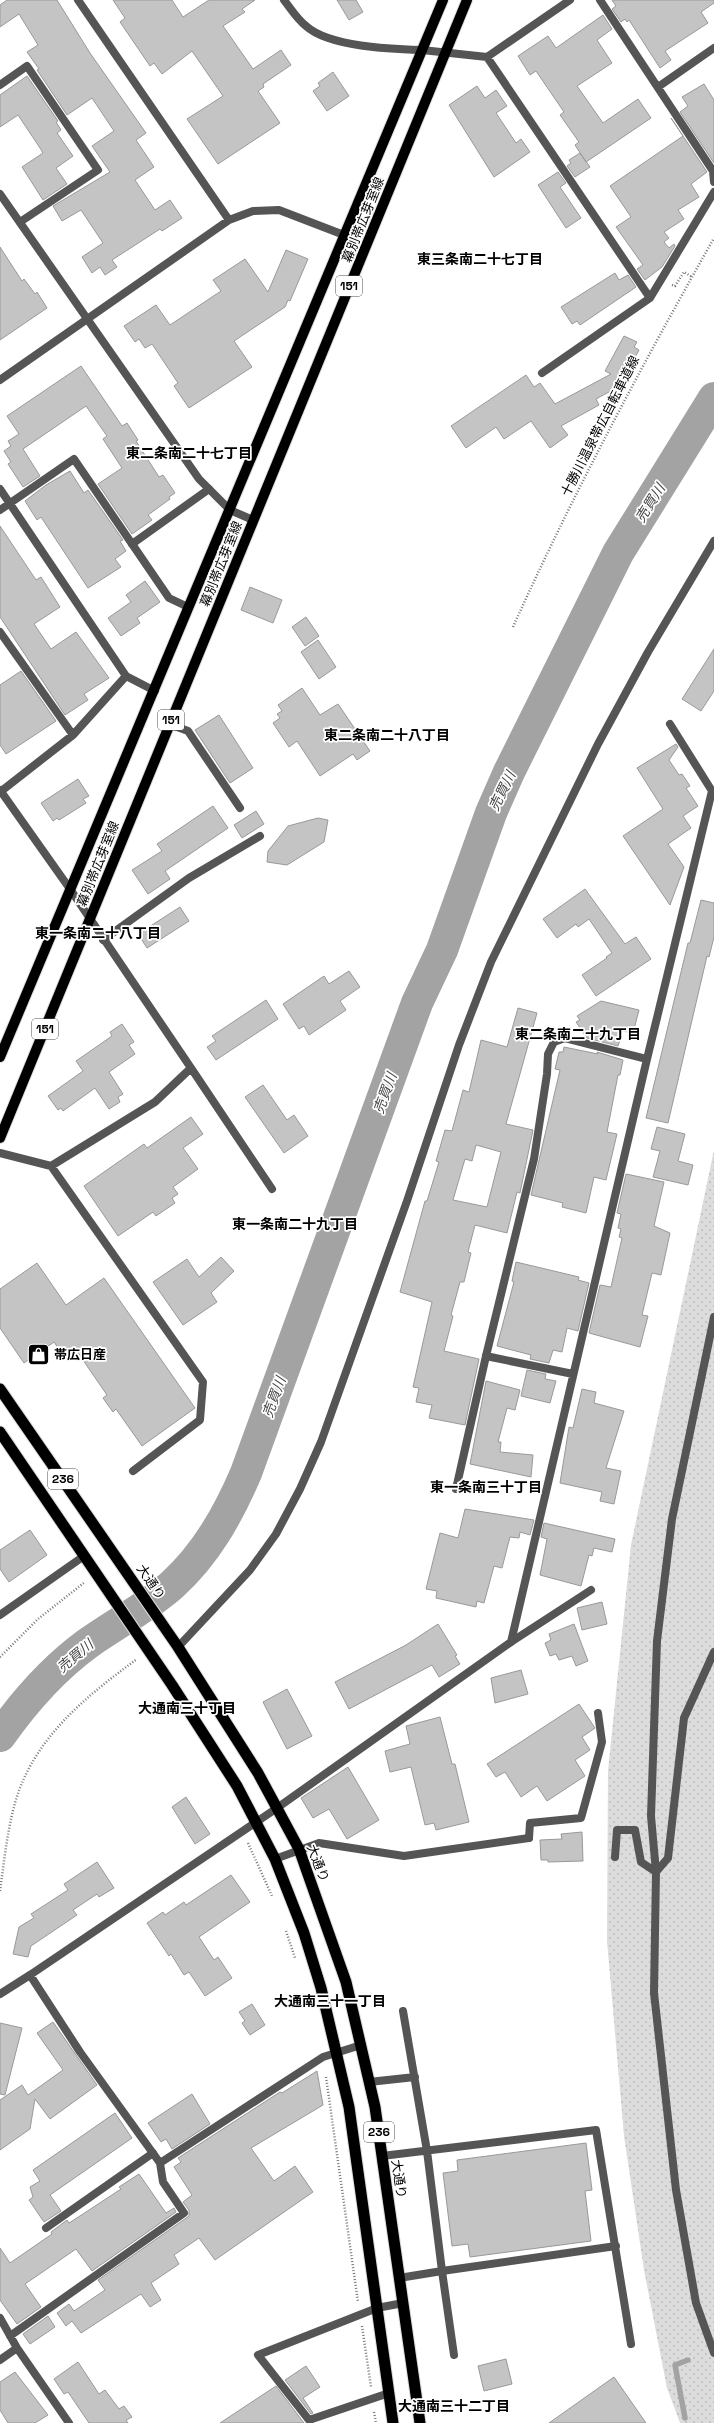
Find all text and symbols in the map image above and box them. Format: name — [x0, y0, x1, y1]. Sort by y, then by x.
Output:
street label: 幕別帯広芽室線 — [338, 175, 388, 265]
district label: 東三条南二十七丁目 — [417, 250, 543, 268]
road number: 151 — [336, 276, 362, 296]
street label: 十勝川温泉帯広自転車道線 — [557, 353, 643, 499]
district label: 東二条南二十七丁目 — [126, 444, 252, 462]
water label: 売買川 — [631, 479, 670, 526]
street label: 幕別帯広芽室線 — [196, 519, 246, 609]
road number: 151 — [158, 710, 184, 730]
district label: 東二条南二十八丁目 — [324, 726, 450, 744]
water label: 売買川 — [485, 766, 520, 814]
street label: 幕別帯広芽室線 — [73, 819, 123, 909]
district label: 東一条南二十八丁目 — [35, 924, 161, 942]
road number: 151 — [32, 1019, 58, 1039]
district label: 東二条南二十九丁目 — [515, 1025, 641, 1043]
water label: 売買川 — [369, 1068, 401, 1116]
district label: 東一条南二十九丁目 — [232, 1215, 358, 1233]
shop icon: 帯広日産 — [25, 1341, 51, 1367]
place label: 帯広日産 — [54, 1346, 106, 1363]
water label: 売買川 — [258, 1372, 290, 1420]
road number: 236 — [48, 1469, 78, 1489]
district label: 東一条南三十丁目 — [430, 1478, 542, 1496]
street label: 大通り — [133, 1561, 169, 1603]
water label: 売買川 — [53, 1634, 98, 1676]
district label: 大通南三十丁目 — [138, 1699, 236, 1717]
street label: 大通り — [303, 1842, 333, 1884]
district label: 大通南三十一丁目 — [274, 1992, 386, 2010]
road number: 236 — [364, 2122, 394, 2142]
street label: 大通り — [388, 2158, 410, 2200]
district label: 大通南三十二丁目 — [398, 2397, 510, 2415]

